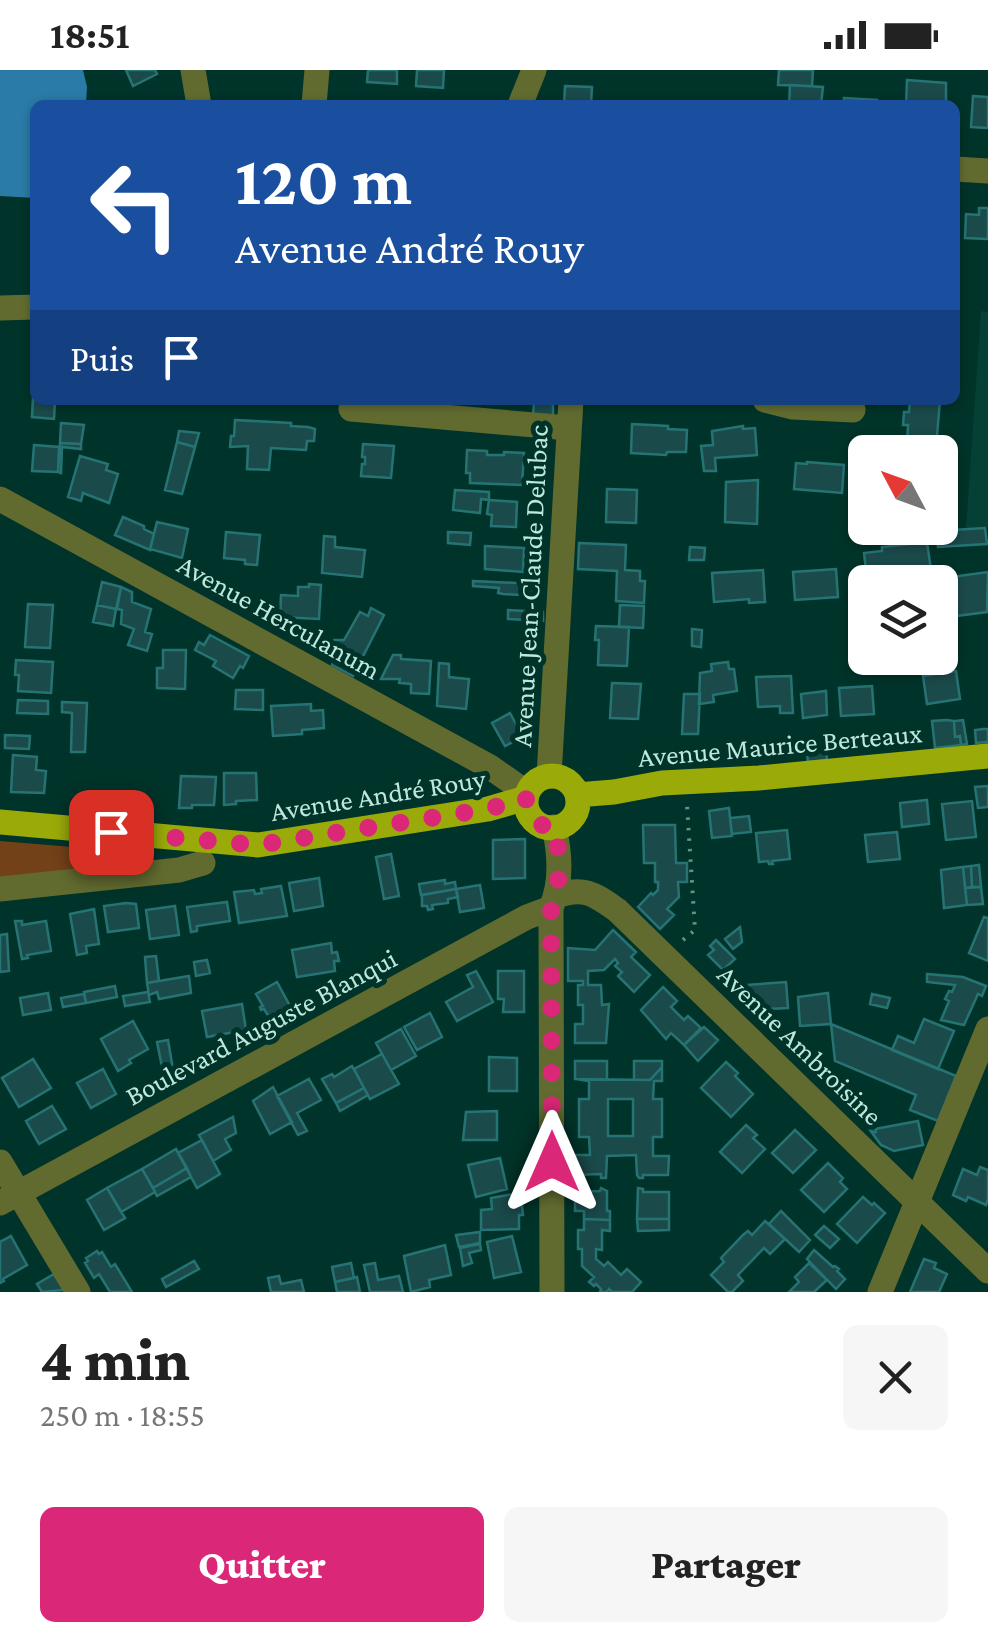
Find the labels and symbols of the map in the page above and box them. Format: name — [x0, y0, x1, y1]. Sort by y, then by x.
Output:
street label: Avenue Jean-Claude Delubac — [506, 424, 554, 748]
north arrow — [848, 435, 958, 545]
street label: Avenue Herculanum — [172, 548, 386, 686]
street label: Avenue Maurice Berteaux — [637, 717, 923, 773]
street label: Avenue André Rouy — [268, 763, 489, 827]
pin — [69, 790, 154, 875]
street label: Boulevard Auguste Blanqui — [120, 942, 402, 1112]
street label: Avenue Ambroisine — [711, 959, 889, 1131]
position arrow — [500, 1110, 604, 1214]

